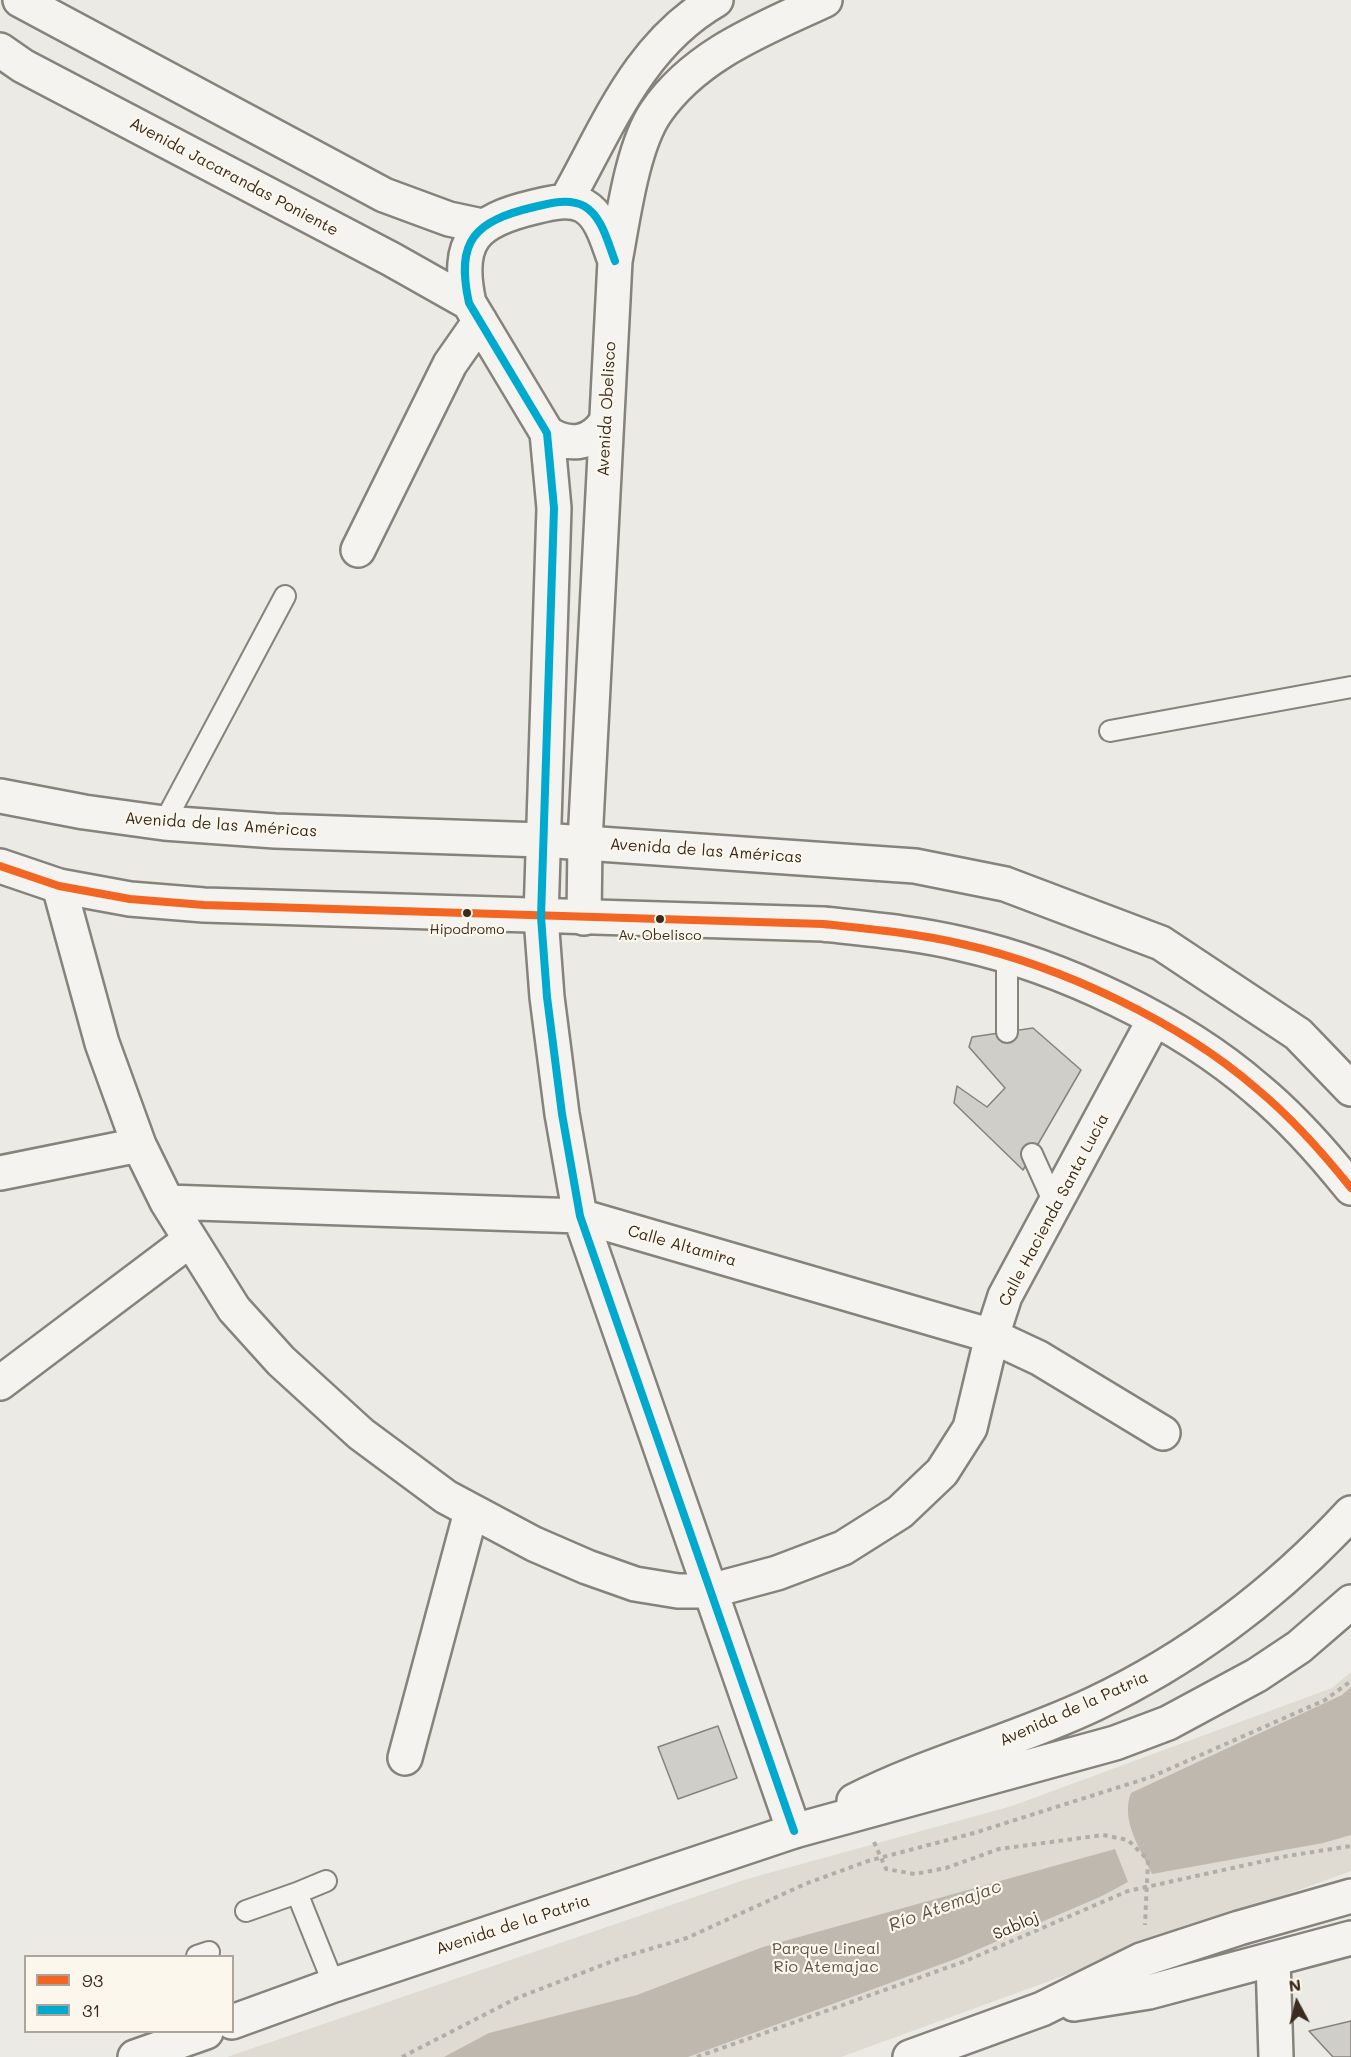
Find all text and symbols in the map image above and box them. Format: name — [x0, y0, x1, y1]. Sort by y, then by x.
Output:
street label: Avenida Jacarandas Poniente — [126, 114, 342, 240]
street label: Avenida Obelisco — [594, 341, 620, 477]
street label: Avenida de las Américas — [124, 809, 318, 841]
street label: Avenida de las Américas — [609, 835, 803, 867]
marker: Hipodromo — [461, 907, 473, 919]
marker: Av. Obelisco — [654, 913, 666, 925]
place label: Hipodromo — [430, 922, 504, 938]
place label: Av. Obelisco — [618, 928, 702, 944]
street label: Calle Hacienda Santa Lucía — [995, 1110, 1113, 1310]
street label: Calle Altamira — [625, 1221, 739, 1271]
street label: Avenida de la Patria — [997, 1668, 1151, 1750]
water label: Río Atemajac — [886, 1876, 1004, 1936]
street label: Avenida de la Patria — [434, 1891, 592, 1959]
street label: Sabloj — [990, 1908, 1042, 1944]
park label: Parque Lineal Rio Atemajac — [772, 1939, 880, 1977]
legend — [24, 1955, 234, 2033]
text: 93 — [82, 1968, 103, 1992]
north arrow — [1267, 1973, 1327, 2033]
text: N — [1287, 1973, 1302, 1996]
text: 31 — [82, 1998, 101, 2022]

